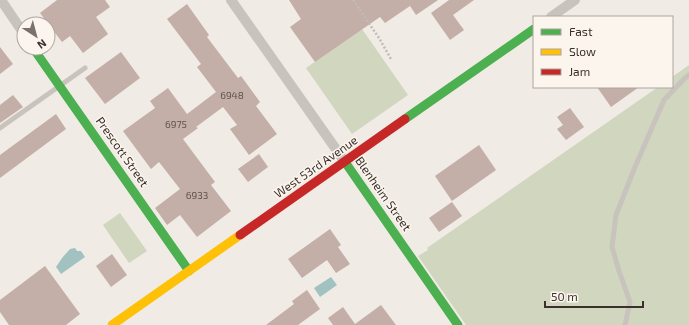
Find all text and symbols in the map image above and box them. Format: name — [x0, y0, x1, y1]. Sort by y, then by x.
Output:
north arrow — [16, 16, 56, 56]
legend — [533, 16, 673, 88]
text: Fast — [569, 24, 593, 38]
text: N — [35, 37, 49, 52]
text: Slow — [569, 44, 596, 58]
text: Jam — [569, 64, 590, 78]
house number: 6948 — [220, 89, 244, 101]
street label: Prescott Street — [94, 114, 152, 189]
house number: 6975 — [165, 118, 187, 130]
street label: West 53rd Avenue — [271, 132, 360, 200]
street label: Blenheim Street — [353, 154, 415, 234]
house number: 6933 — [186, 189, 208, 201]
scale bar — [545, 283, 643, 309]
text: 50 m — [551, 289, 578, 303]

